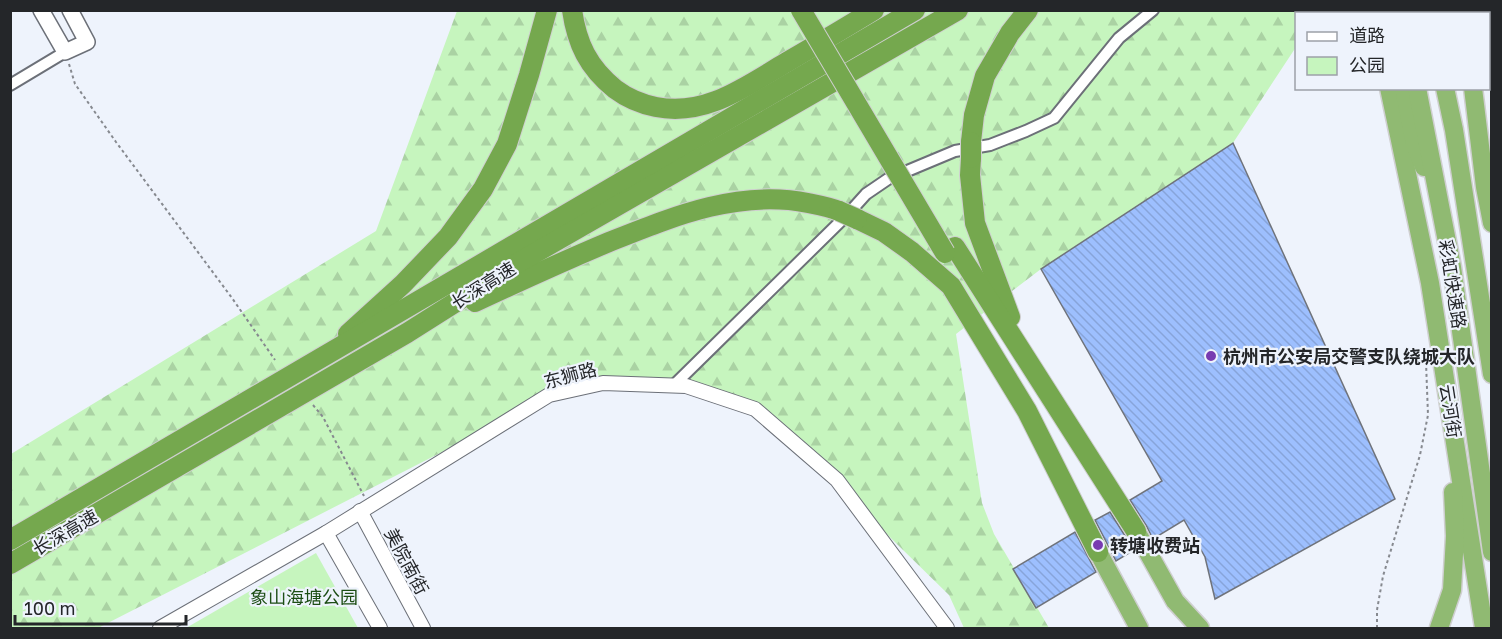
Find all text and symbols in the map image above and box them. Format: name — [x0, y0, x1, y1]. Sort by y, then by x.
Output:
legend — [1295, 12, 1490, 90]
text: 道路 — [1349, 24, 1385, 46]
text: 公园 — [1349, 54, 1385, 76]
street label: 彩虹快速路 — [1435, 238, 1471, 330]
street label: 长深高速 — [447, 257, 519, 313]
place label: 杭州市公安局交警支队绕城大队 — [1223, 345, 1475, 367]
marker: 杭州市公安局交警支队绕城大队 — [1204, 349, 1218, 363]
street label: 东狮路 — [541, 357, 599, 393]
street label: 云河街 — [1436, 383, 1466, 439]
street label: 长深高速 — [28, 504, 102, 560]
street label: 美院南街 — [380, 524, 434, 598]
place label: 转塘收费站 — [1110, 534, 1200, 556]
marker: 转塘收费站 — [1091, 538, 1105, 552]
park label: 象山海塘公园 — [250, 586, 358, 608]
scale bar — [15, 588, 186, 626]
text: 100 m — [24, 597, 75, 619]

